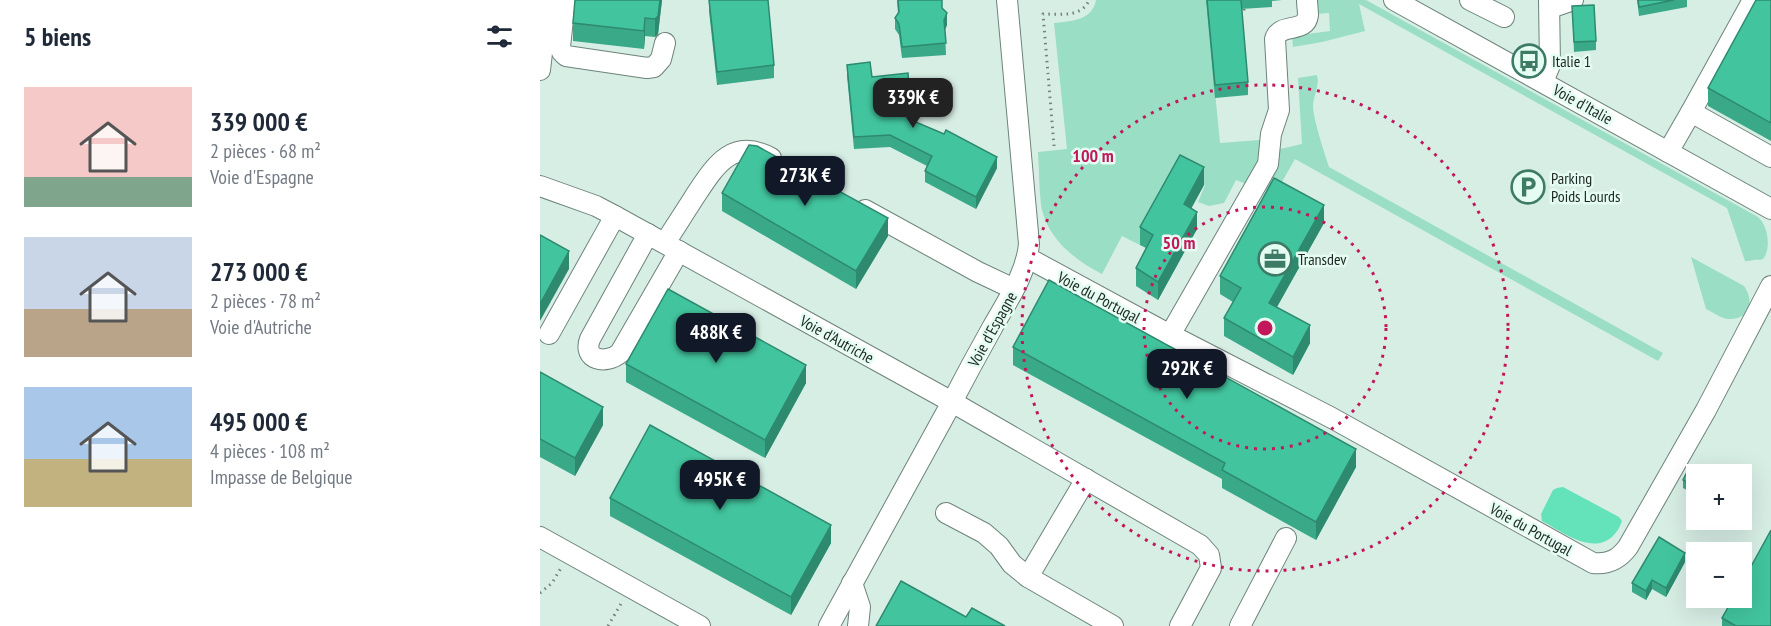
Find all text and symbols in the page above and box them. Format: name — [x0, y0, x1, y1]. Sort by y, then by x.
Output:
text: 5 biens — [24, 20, 91, 53]
icon: filters — [483, 20, 516, 53]
bus stop icon: Italie 1 — [1511, 43, 1547, 79]
place label: Italie 1 — [1552, 51, 1591, 71]
pin: 339K € — [864, 78, 962, 129]
street label: Voie d'Italie — [1549, 79, 1616, 129]
text: 339K € — [887, 84, 939, 110]
text: 339 000 € — [210, 105, 308, 138]
icon: home — [72, 111, 144, 183]
text: 2 pièces · 68 m² — [210, 138, 321, 164]
text: 100 m — [1072, 144, 1114, 167]
pin: 273K € — [756, 156, 854, 207]
text: 273K € — [779, 162, 831, 188]
text: Voie d'Espagne — [210, 164, 314, 190]
place label: Parking Poids Lourds — [1551, 168, 1620, 206]
parking icon: Parking Poids Lourds — [1510, 169, 1546, 205]
text: 50 m — [1163, 231, 1195, 254]
office icon: Transdev — [1257, 241, 1293, 277]
place label: Transdev — [1298, 249, 1347, 269]
text: 273 000 € — [210, 255, 308, 288]
icon: home — [72, 261, 144, 333]
street label: Voie du Portugal — [1053, 266, 1144, 327]
text: 2 pièces · 78 m² — [210, 288, 321, 314]
street label: Voie d'Espagne — [963, 288, 1021, 371]
street label: Voie d'Autriche — [796, 310, 877, 367]
pin: 488K € — [667, 313, 765, 364]
text: Voie d'Autriche — [210, 314, 312, 340]
centre of rings — [1255, 318, 1275, 338]
text: 488K € — [690, 319, 742, 345]
pin: 292K € — [1138, 349, 1236, 400]
text: 292K € — [1161, 355, 1213, 381]
text: 495 000 € — [210, 405, 308, 438]
icon: home — [72, 411, 144, 483]
text: 4 pièces · 108 m² — [210, 438, 330, 464]
pin: 495K € — [671, 460, 769, 511]
text: Impasse de Belgique — [210, 464, 352, 490]
map controls — [1686, 464, 1752, 608]
button: + — [1686, 464, 1752, 530]
text: 495K € — [694, 466, 746, 492]
street label: Voie du Portugal — [1485, 498, 1576, 560]
button: − — [1686, 542, 1752, 608]

